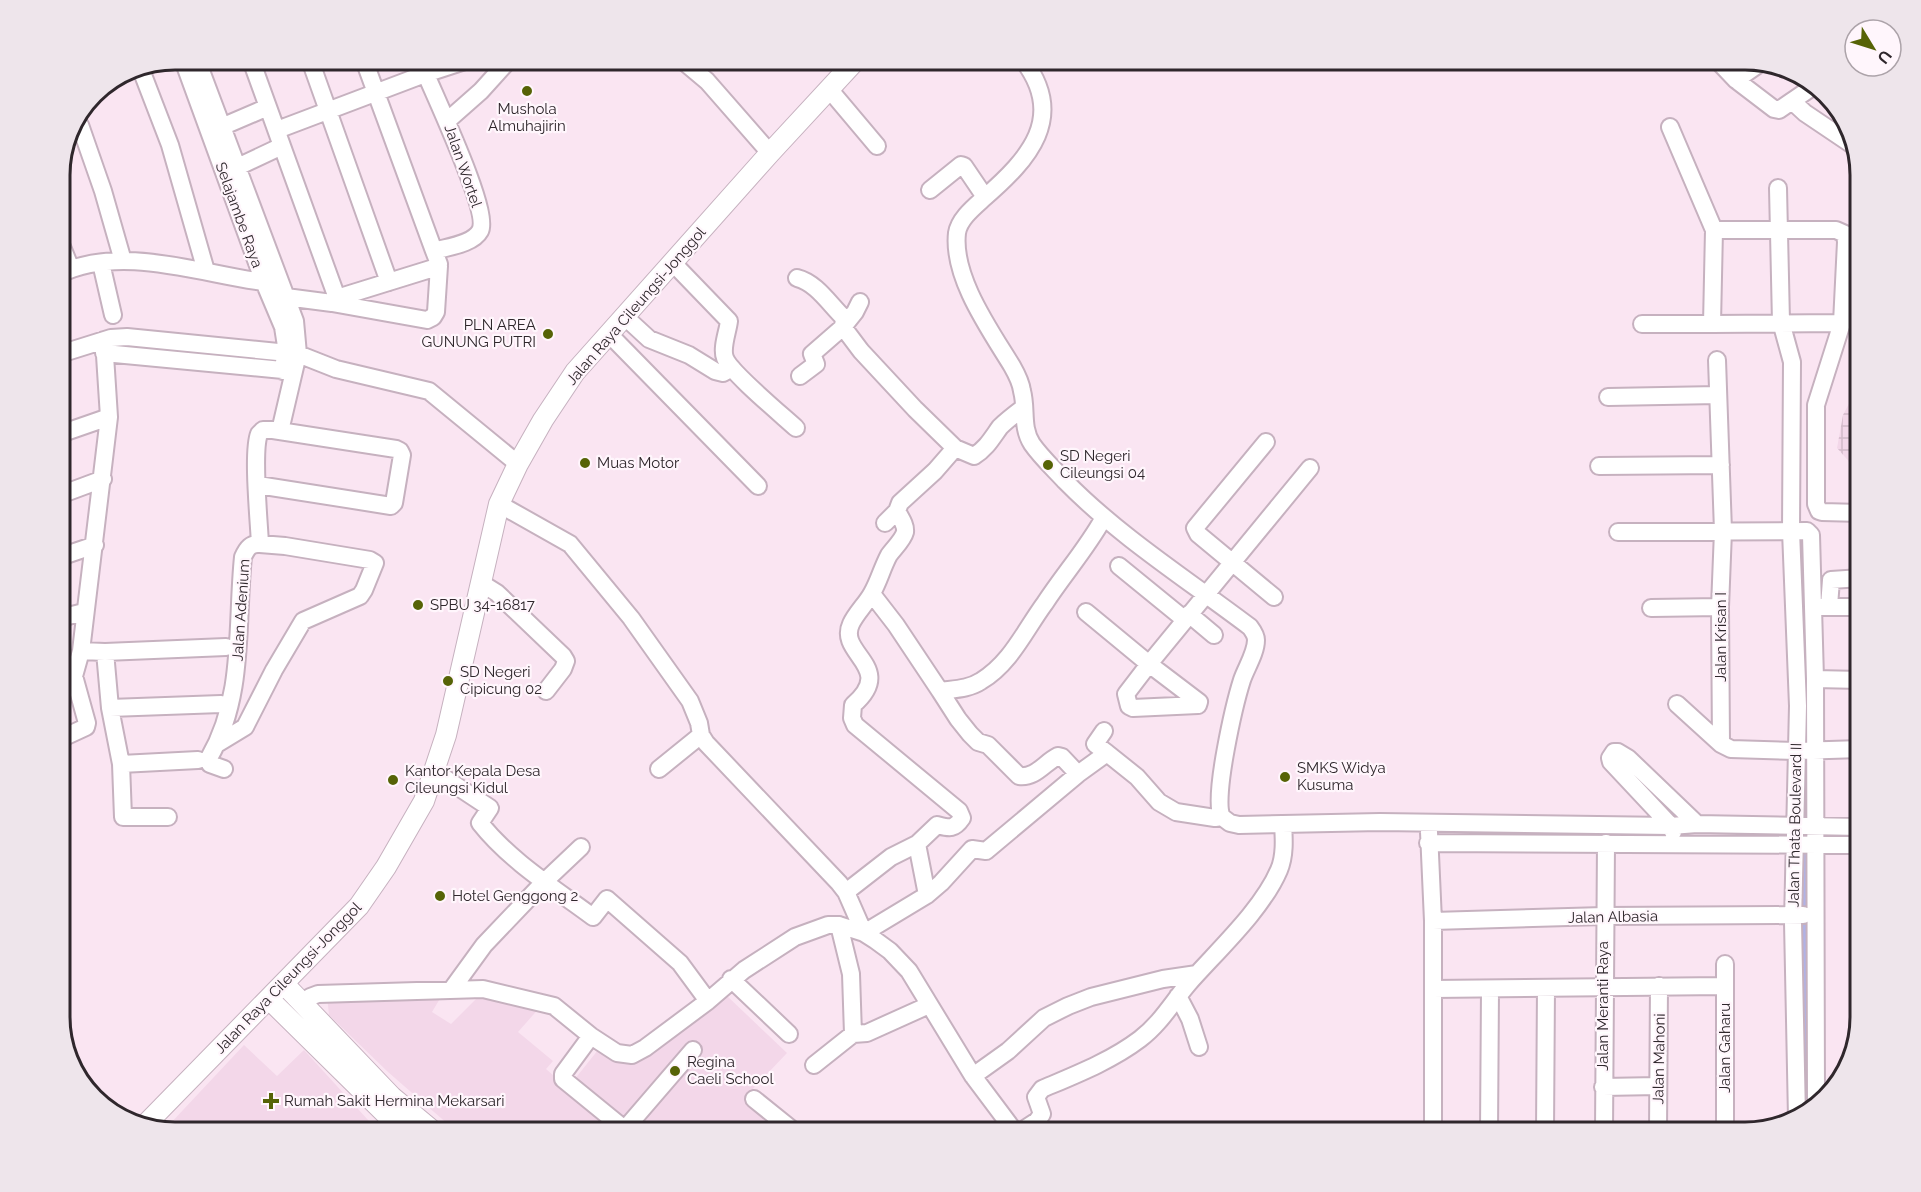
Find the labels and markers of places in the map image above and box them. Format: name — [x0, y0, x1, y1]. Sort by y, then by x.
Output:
marker: Mushola Almuhajirin — [520, 84, 534, 98]
place label: Mushola Almuhajirin — [488, 100, 566, 135]
place label: PLN AREA GUNUNG PUTRI — [422, 316, 536, 351]
marker: PLN AREA GUNUNG PUTRI — [541, 327, 555, 341]
place label: SD Negeri Cileungsi 04 — [1060, 447, 1145, 482]
place label: Muas Motor — [597, 454, 680, 472]
marker: Muas Motor — [578, 456, 592, 470]
marker: SD Negeri Cileungsi 04 — [1041, 458, 1055, 472]
place label: SPBU 34-16817 — [430, 596, 535, 614]
marker: SPBU 34-16817 — [411, 598, 425, 612]
place label: SD Negeri Cipicung 02 — [460, 663, 542, 698]
marker: SD Negeri Cipicung 02 — [441, 674, 455, 688]
place label: SMKS Widya Kusuma — [1297, 759, 1386, 794]
place label: Kantor Kepala Desa Cileungsi Kidul — [405, 762, 541, 797]
marker: SMKS Widya Kusuma — [1278, 770, 1292, 784]
marker: Kantor Kepala Desa Cileungsi Kidul — [386, 773, 400, 787]
place label: Hotel Genggong 2 — [452, 887, 578, 905]
marker: Hotel Genggong 2 — [433, 889, 447, 903]
place label: Regina Caeli School — [687, 1053, 774, 1088]
marker: Regina Caeli School — [668, 1064, 682, 1078]
marker: Rumah Sakit Hermina Mekarsari — [262, 1092, 280, 1110]
place label: Rumah Sakit Hermina Mekarsari — [284, 1092, 504, 1110]

